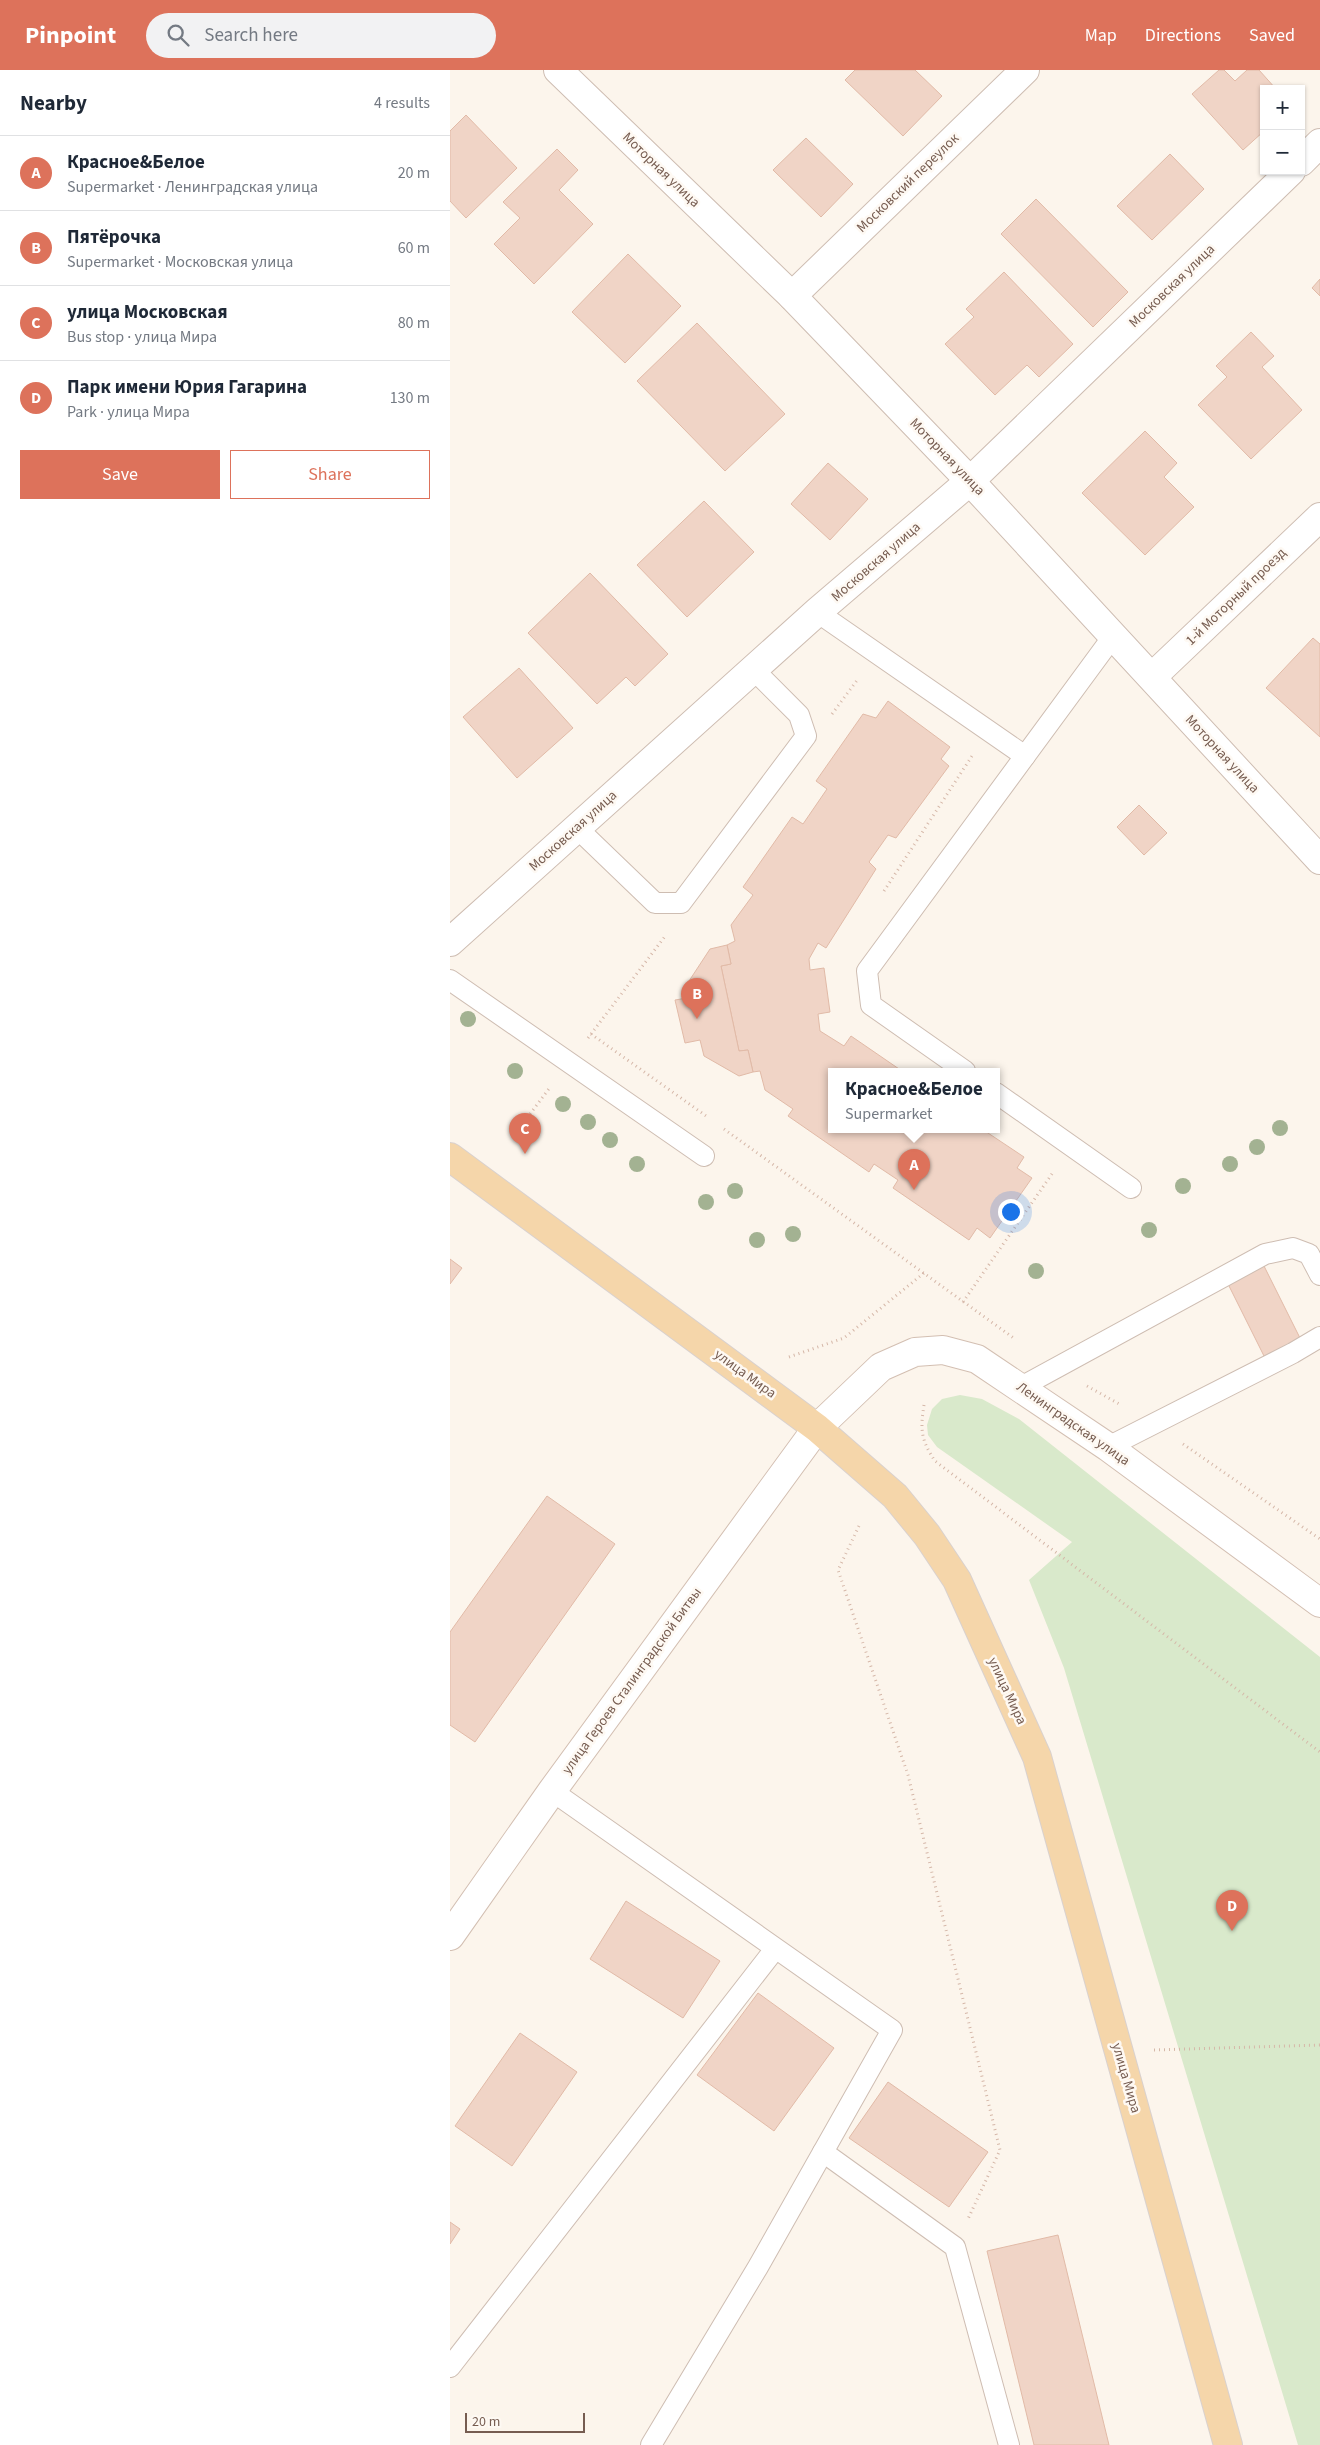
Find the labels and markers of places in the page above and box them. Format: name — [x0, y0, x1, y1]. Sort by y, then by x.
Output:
pin: B — [681, 978, 713, 1019]
pin: C — [509, 1113, 541, 1154]
pin: A — [898, 1149, 930, 1190]
pin: D — [1216, 1890, 1248, 1931]

